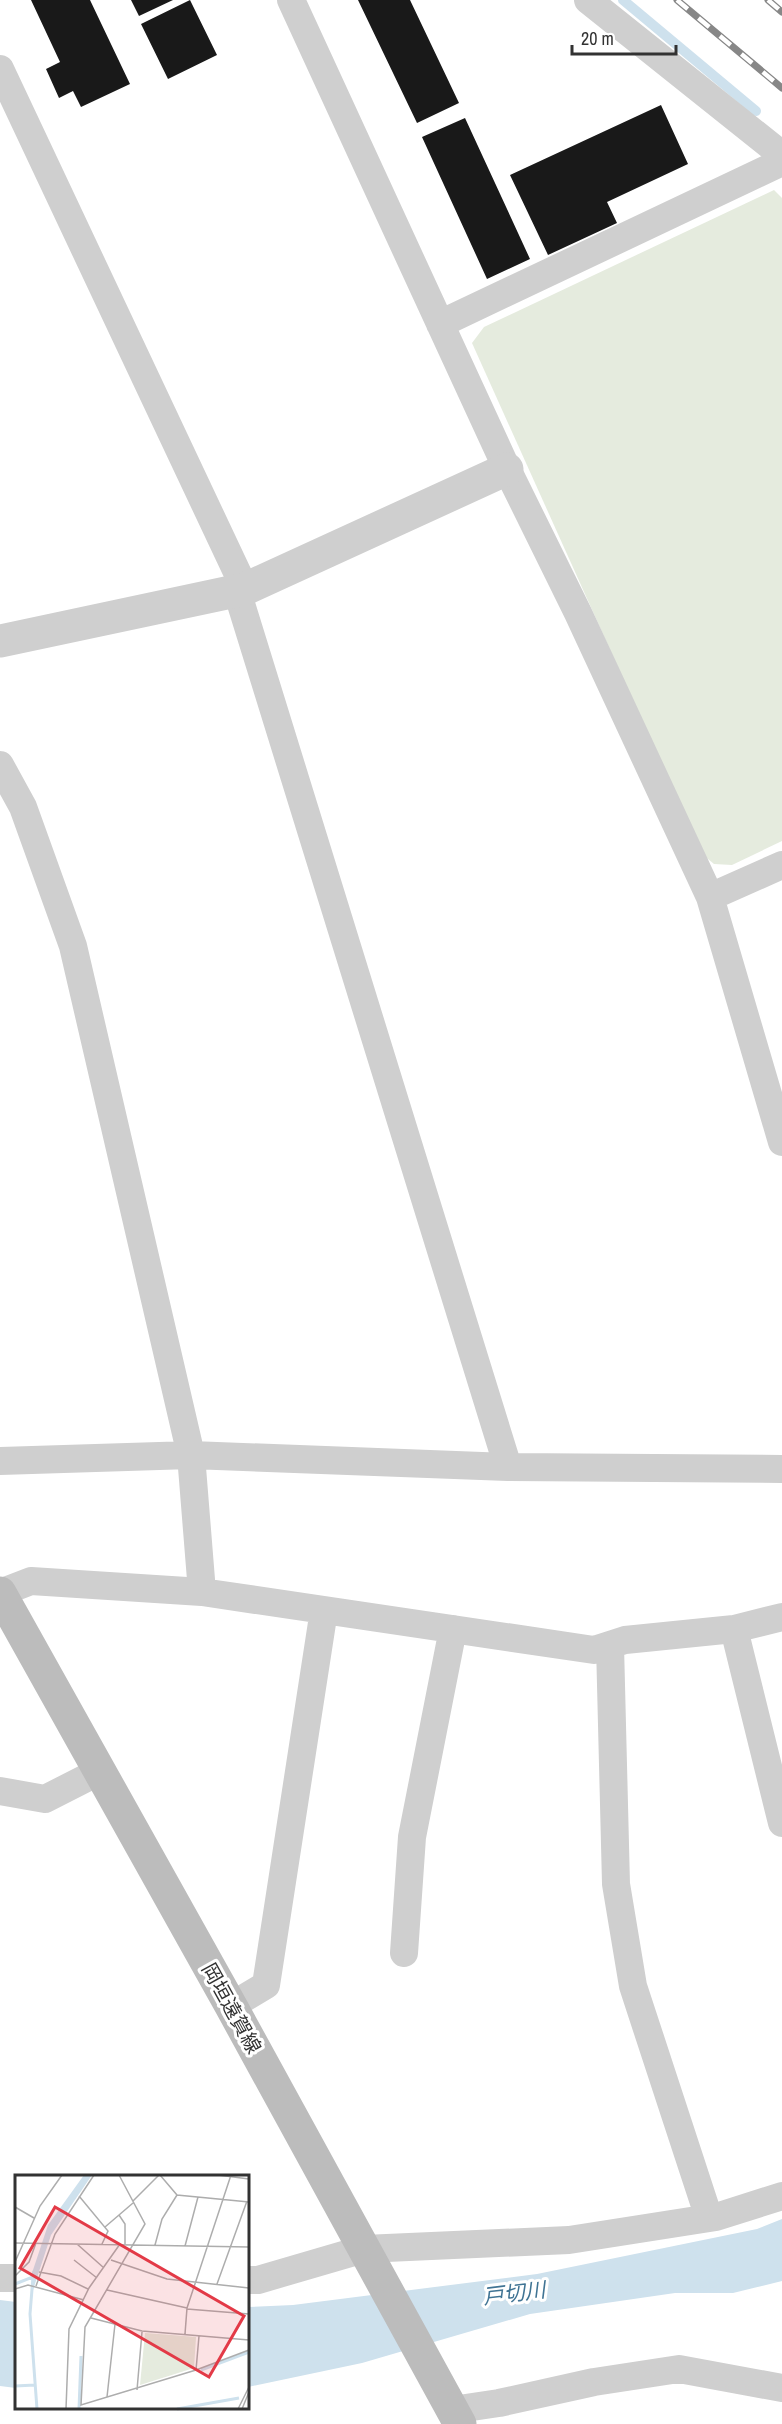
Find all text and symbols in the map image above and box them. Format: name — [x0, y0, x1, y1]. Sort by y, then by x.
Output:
scale bar — [572, 18, 676, 56]
text: 20 m — [581, 26, 614, 51]
street label: 岡垣遠賀線 — [196, 1958, 268, 2058]
inset map — [15, 2175, 249, 2409]
water label: 戸切川 — [481, 2275, 549, 2311]

